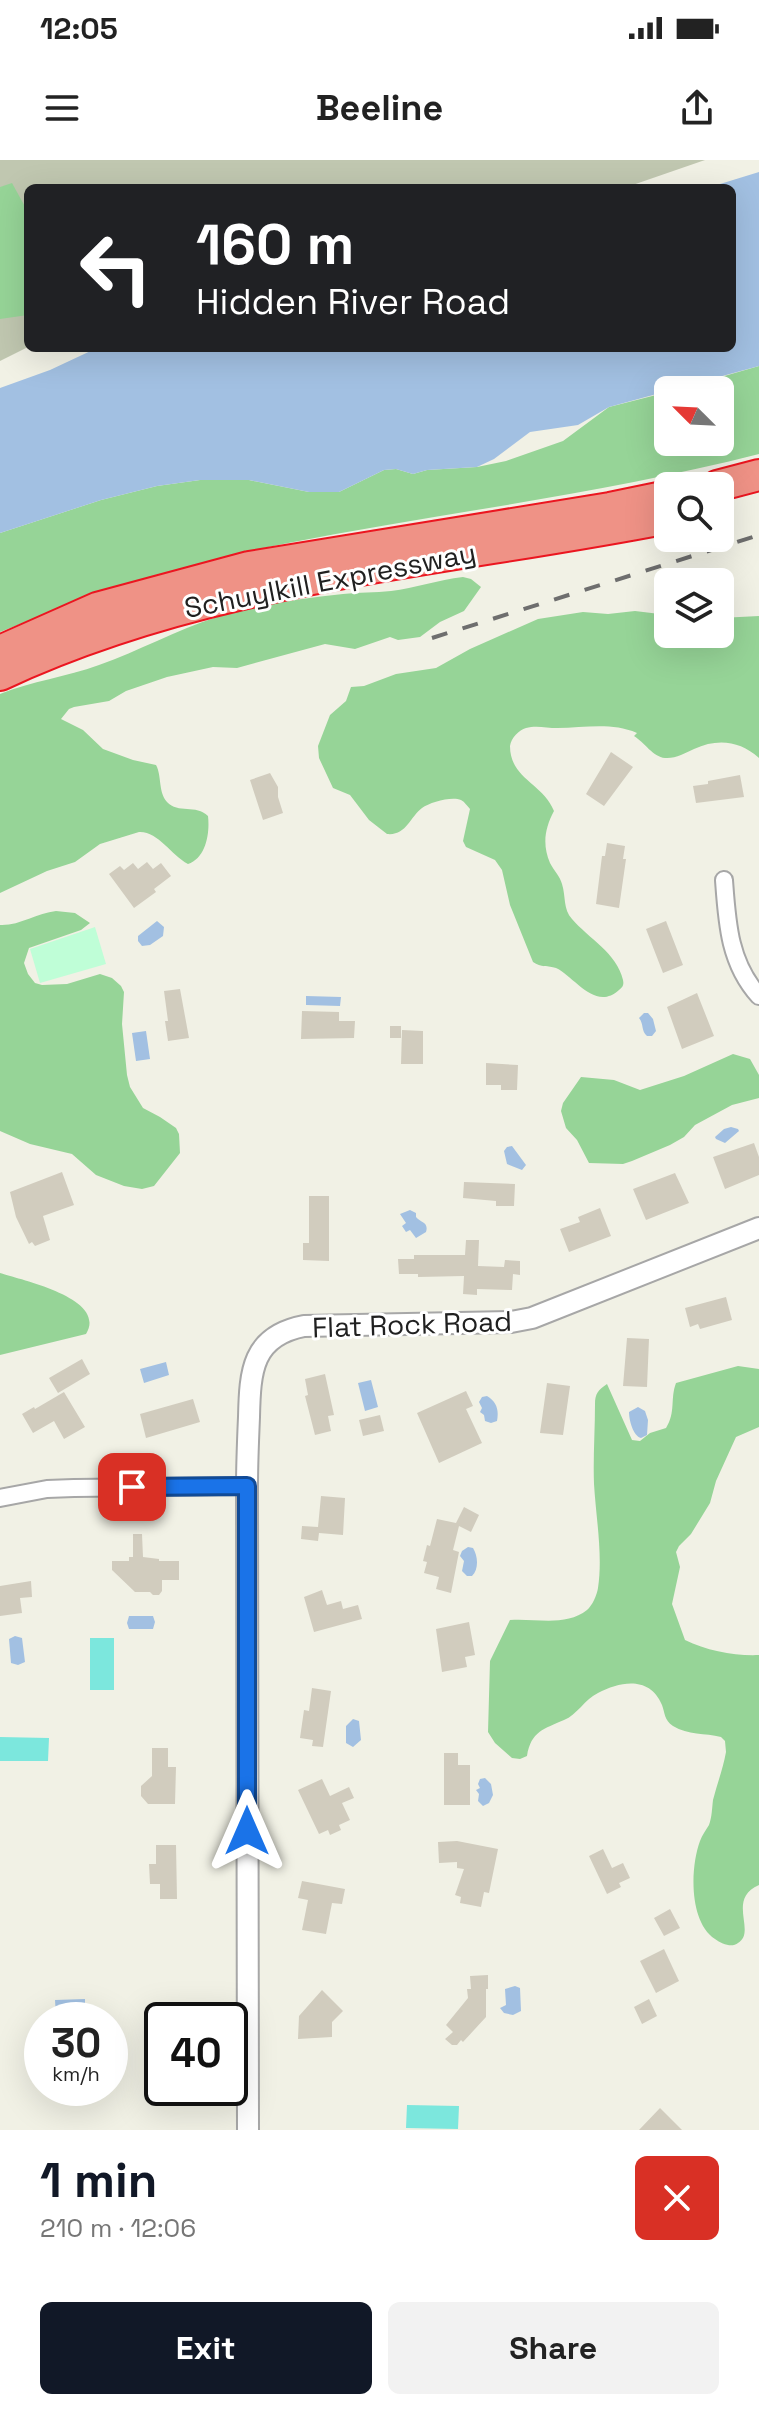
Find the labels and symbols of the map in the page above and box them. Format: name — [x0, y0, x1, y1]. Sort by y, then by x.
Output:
north arrow — [654, 376, 734, 456]
street label: Schuylkill Expressway — [181, 534, 479, 626]
street label: Flat Rock Road — [311, 1303, 513, 1345]
pin — [98, 1453, 166, 1521]
position arrow — [205, 1789, 289, 1873]
speed limit sign: 40 — [144, 2002, 248, 2106]

